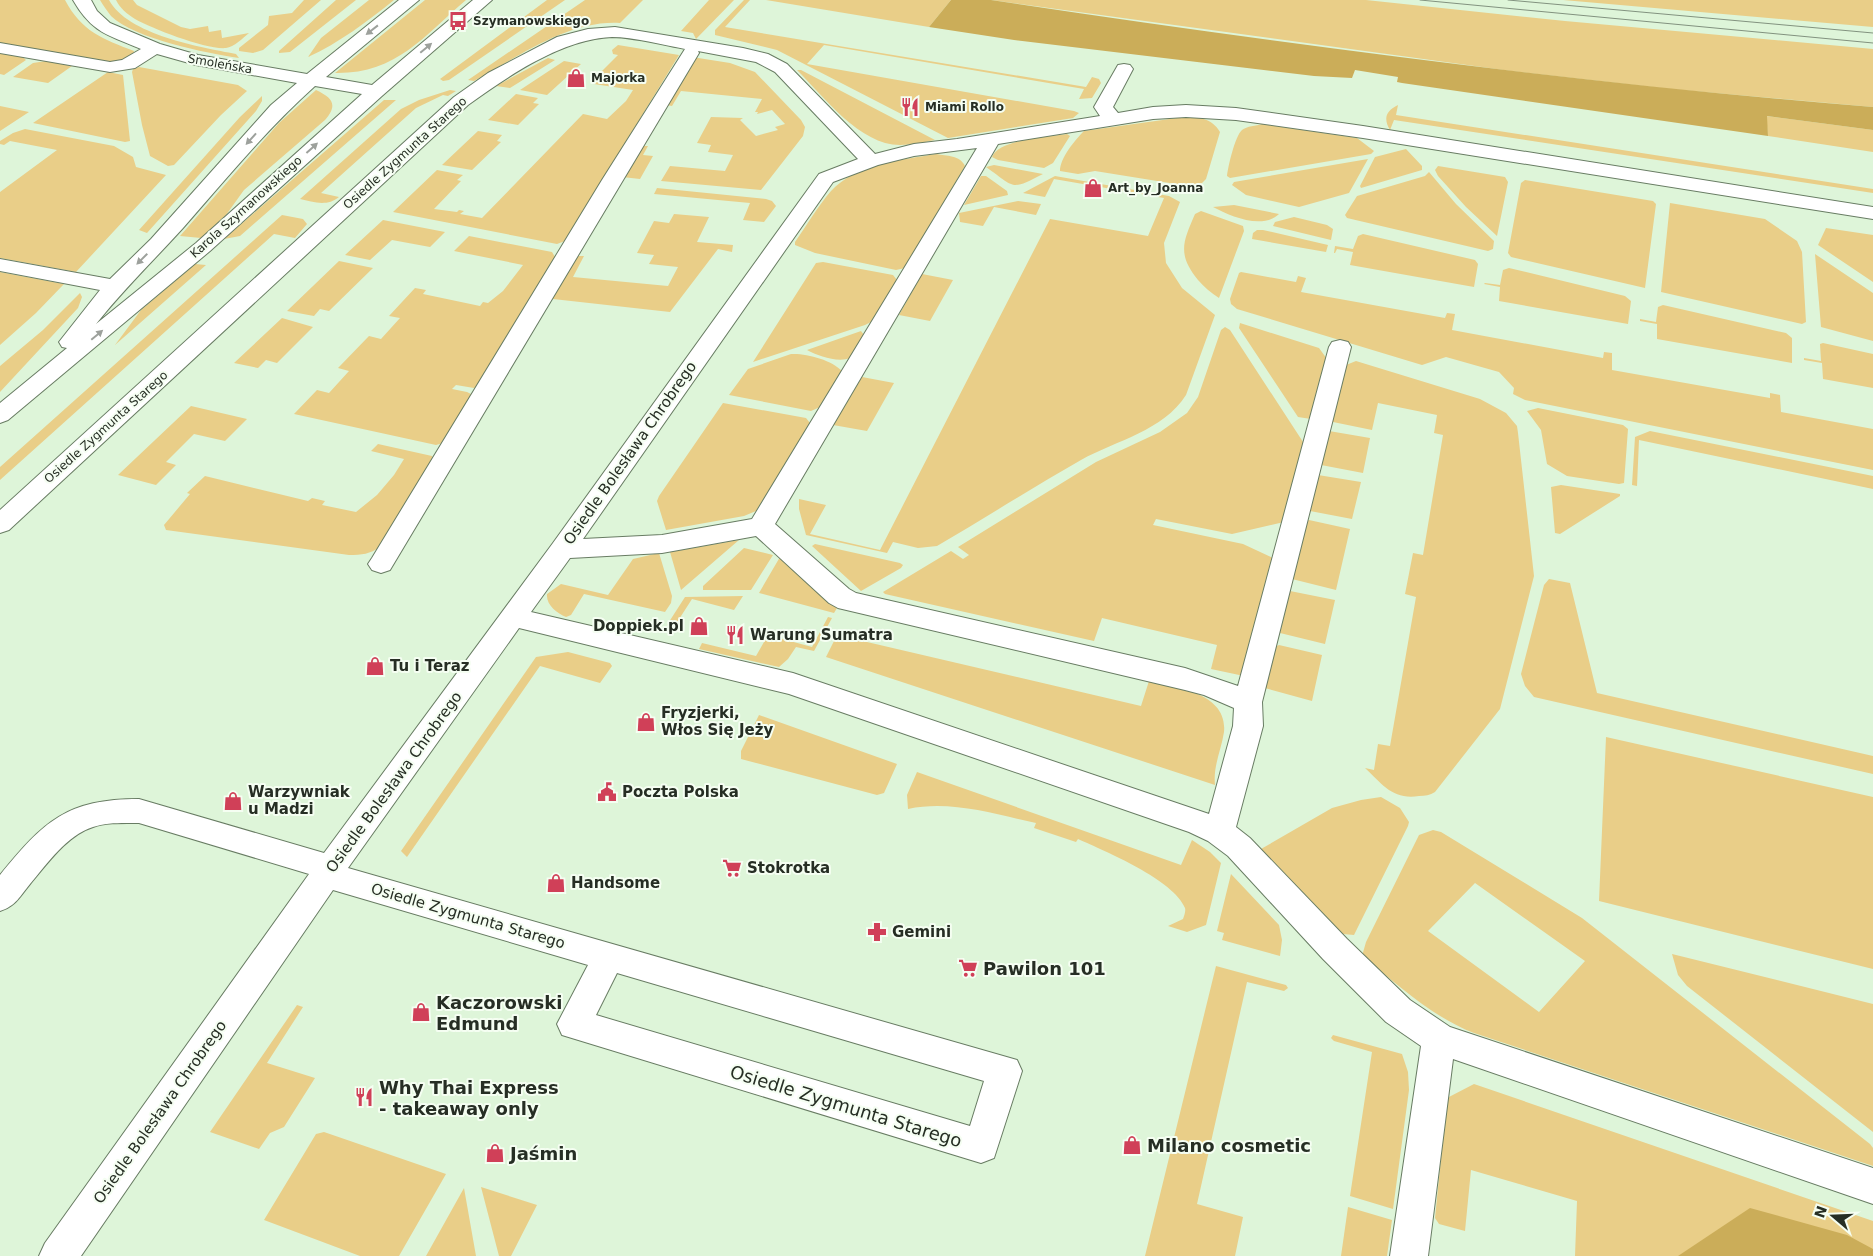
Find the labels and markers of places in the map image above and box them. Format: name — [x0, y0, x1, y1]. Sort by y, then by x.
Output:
bus stop icon: Szymanowskiego — [447, 10, 469, 32]
place label: Szymanowskiego — [473, 14, 589, 28]
shop icon: Majorka — [565, 67, 587, 89]
place label: Majorka — [591, 71, 645, 85]
restaurant icon: Miami Rollo — [899, 96, 921, 118]
place label: Miami Rollo — [925, 100, 1004, 114]
shop icon: Art_by_Joanna — [1082, 177, 1104, 199]
place label: Art_by_Joanna — [1108, 181, 1203, 196]
shop icon: Doppiek.pl — [688, 615, 710, 637]
place label: Doppiek.pl — [593, 617, 684, 635]
restaurant icon: Warung Sumatra — [724, 624, 746, 646]
place label: Warung Sumatra — [750, 626, 893, 644]
shop icon: Tu i Teraz — [364, 655, 386, 677]
place label: Tu i Teraz — [390, 657, 470, 675]
place label: Fryzjerki, Włos Się Jeży — [661, 704, 773, 739]
shop icon: Fryzjerki, Włos Się Jeży — [635, 711, 657, 733]
public building icon: Poczta Polska — [596, 781, 618, 803]
place label: Warzywniak u Madzi — [248, 783, 351, 818]
place label: Poczta Polska — [622, 783, 739, 801]
shop icon: Warzywniak u Madzi — [222, 790, 244, 812]
supermarket icon: Stokrotka — [721, 857, 743, 879]
place label: Stokrotka — [747, 859, 830, 877]
shop icon: Handsome — [545, 872, 567, 894]
place label: Handsome — [571, 874, 660, 892]
pharmacy icon: Gemini — [866, 921, 888, 943]
place label: Gemini — [892, 923, 951, 941]
supermarket icon: Pawilon 101 — [957, 957, 979, 979]
place label: Pawilon 101 — [983, 958, 1106, 979]
place label: Kaczorowski Edmund — [436, 992, 562, 1034]
shop icon: Kaczorowski Edmund — [410, 1001, 432, 1023]
place label: Why Thai Express - takeaway only — [379, 1077, 559, 1119]
restaurant icon: Why Thai Express - takeaway only — [353, 1086, 375, 1108]
shop icon: Milano cosmetic — [1121, 1134, 1143, 1156]
place label: Milano cosmetic — [1147, 1135, 1311, 1156]
shop icon: Jaśmin — [484, 1142, 506, 1164]
place label: Jaśmin — [508, 1143, 577, 1164]

